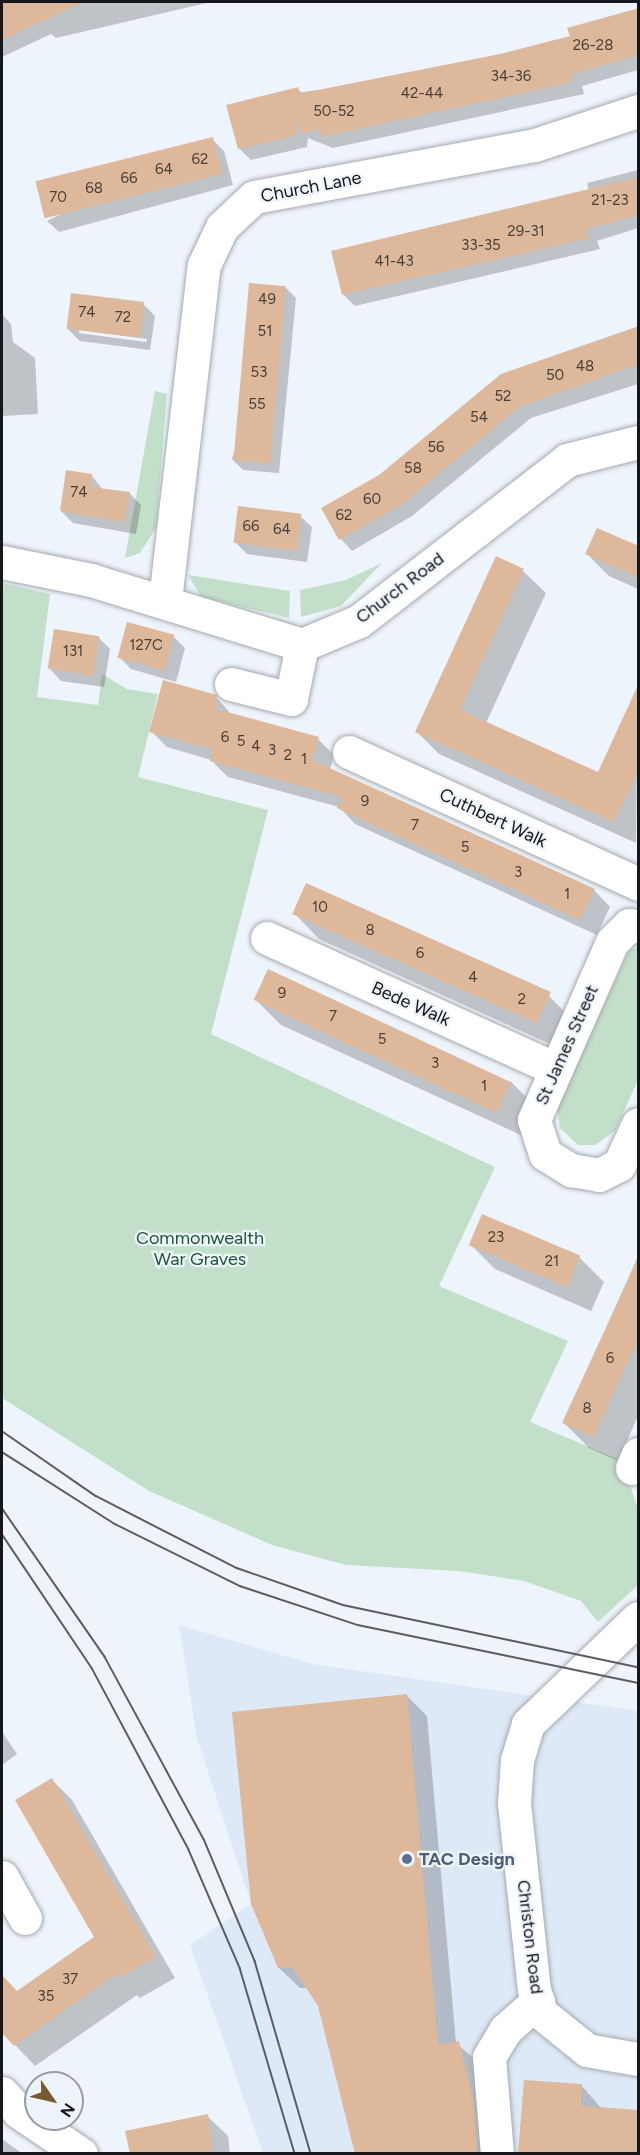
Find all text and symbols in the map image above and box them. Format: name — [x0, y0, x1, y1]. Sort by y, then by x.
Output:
house number: 26-28 — [573, 37, 613, 55]
house number: 34-36 — [491, 68, 531, 86]
house number: 42-44 — [401, 85, 443, 103]
house number: 50-52 — [313, 103, 355, 121]
house number: 62 — [192, 151, 208, 169]
house number: 64 — [155, 161, 173, 179]
street label: Church Lane — [259, 167, 363, 207]
house number: 66 — [121, 170, 137, 188]
house number: 68 — [85, 180, 103, 198]
house number: 70 — [49, 189, 67, 207]
house number: 21-23 — [591, 192, 629, 210]
house number: 29-31 — [507, 223, 545, 241]
house number: 33-35 — [461, 237, 501, 255]
house number: 41-43 — [374, 253, 414, 271]
house number: 49 — [258, 291, 276, 309]
house number: 74 — [78, 304, 96, 322]
house number: 72 — [115, 309, 131, 327]
house number: 51 — [258, 323, 272, 341]
house number: 48 — [576, 358, 594, 376]
house number: 53 — [251, 364, 267, 382]
house number: 50 — [546, 367, 564, 385]
house number: 52 — [494, 388, 512, 406]
house number: 55 — [248, 396, 266, 414]
house number: 54 — [470, 409, 488, 427]
house number: 56 — [427, 439, 445, 457]
house number: 58 — [404, 460, 422, 478]
house number: 74 — [70, 484, 88, 502]
house number: 60 — [363, 491, 381, 509]
house number: 62 — [336, 507, 352, 525]
house number: 66 — [243, 518, 259, 536]
house number: 64 — [273, 521, 291, 539]
street label: Church Road — [352, 548, 448, 628]
house number: 127C — [129, 637, 163, 655]
house number: 131 — [63, 643, 83, 661]
house number: 6 — [221, 729, 229, 747]
house number: 5 — [237, 733, 245, 751]
house number: 4 — [251, 738, 261, 756]
house number: 3 — [268, 742, 276, 760]
house number: 2 — [284, 747, 292, 765]
house number: 1 — [301, 751, 307, 769]
street label: Cuthbert Walk — [436, 784, 550, 852]
house number: 9 — [361, 793, 369, 811]
house number: 7 — [411, 817, 419, 835]
house number: 5 — [461, 839, 469, 857]
house number: 3 — [514, 864, 522, 882]
house number: 1 — [564, 886, 570, 904]
house number: 10 — [312, 899, 328, 917]
house number: 8 — [365, 922, 375, 940]
house number: 6 — [416, 945, 424, 963]
house number: 4 — [468, 969, 478, 987]
street label: Bede Walk — [368, 977, 454, 1031]
street label: St James Street — [531, 982, 603, 1108]
house number: 9 — [278, 985, 286, 1003]
house number: 2 — [518, 991, 526, 1009]
house number: 7 — [329, 1008, 337, 1026]
house number: 5 — [378, 1031, 386, 1049]
house number: 3 — [431, 1055, 439, 1073]
house number: 1 — [481, 1078, 487, 1096]
park label: Commonwealth War Graves — [136, 1228, 264, 1270]
house number: 23 — [488, 1229, 504, 1247]
house number: 21 — [545, 1253, 559, 1271]
house number: 6 — [606, 1350, 614, 1368]
house number: 8 — [582, 1400, 592, 1418]
place label: TAC Design — [419, 1848, 515, 1870]
marker: TAC Design — [400, 1852, 414, 1866]
street label: Christon Road — [512, 1879, 548, 1995]
house number: 37 — [62, 1971, 78, 1989]
house number: 35 — [38, 1988, 54, 2006]
north arrow — [24, 2071, 84, 2131]
text: N — [56, 2100, 79, 2121]

